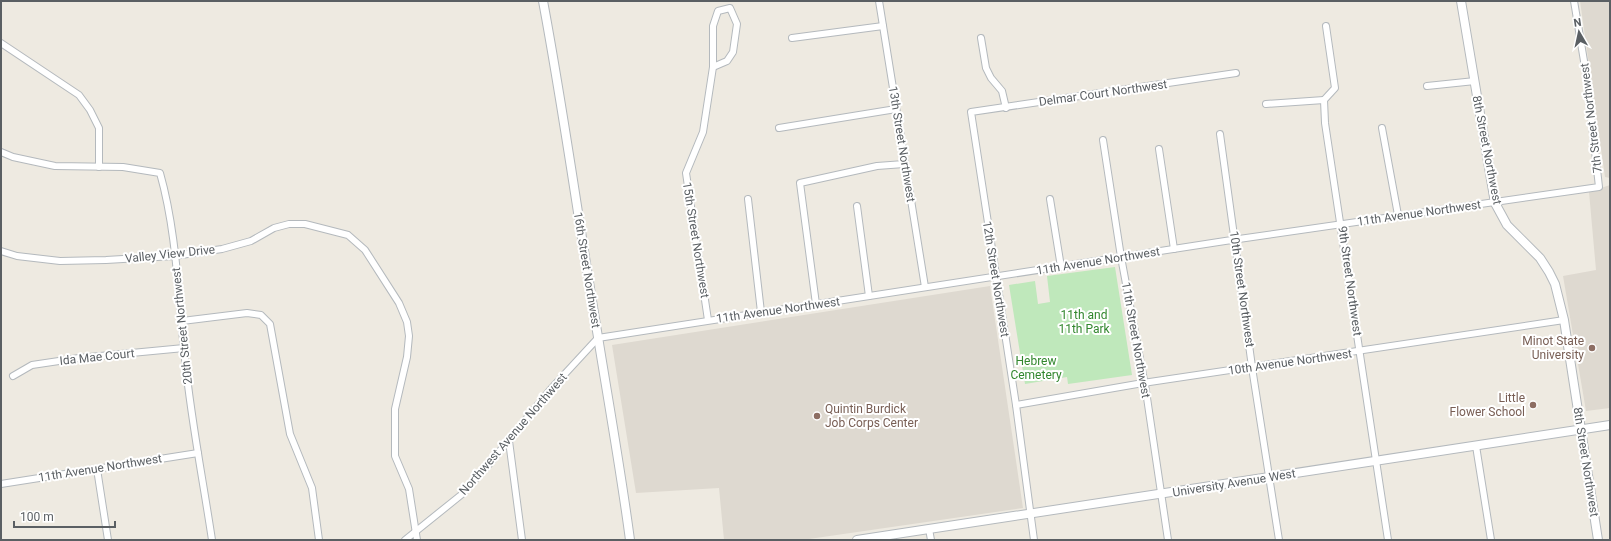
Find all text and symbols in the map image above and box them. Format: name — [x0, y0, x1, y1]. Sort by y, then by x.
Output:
north arrow — [1559, 12, 1599, 52]
text: N — [1573, 16, 1583, 30]
street label: 7th Street Northwest — [1577, 62, 1605, 174]
street label: Delmar Court Northwest — [1038, 77, 1168, 109]
street label: 13th Street Northwest — [886, 85, 918, 203]
street label: 8th Street Northwest — [1470, 94, 1504, 206]
street label: 15th Street Northwest — [680, 181, 712, 299]
street label: 11th Avenue Northwest — [1356, 197, 1482, 229]
street label: 16th Street Northwest — [571, 211, 603, 329]
street label: 12th Street Northwest — [980, 220, 1012, 338]
street label: 9th Street Northwest — [1335, 225, 1365, 337]
street label: 10th Street Northwest — [1227, 230, 1257, 348]
street label: Valley View Drive — [124, 242, 216, 266]
street label: 11th Avenue Northwest — [1035, 244, 1161, 278]
street label: 20th Street Northwest — [169, 267, 195, 385]
street label: 11th Street Northwest — [1119, 281, 1153, 399]
street label: 11th Avenue Northwest — [715, 294, 841, 326]
park label: 11th and 11th Park — [1058, 308, 1111, 336]
place label: Minot State University — [1522, 334, 1584, 362]
marker: Minot State University — [1587, 343, 1597, 353]
street label: Ida Mae Court — [59, 346, 135, 368]
street label: 10th Avenue Northwest — [1227, 346, 1353, 378]
park label: Hebrew Cemetery — [1010, 354, 1062, 382]
street label: Northwest Avenue Northwest — [456, 370, 570, 498]
place label: Little Flower School — [1450, 391, 1525, 419]
marker: Little Flower School — [1528, 400, 1538, 410]
place label: Quintin Burdick Job Corps Center — [825, 402, 918, 430]
street label: 8th Street Northwest — [1570, 406, 1602, 518]
marker: Quintin Burdick Job Corps Center — [812, 411, 822, 421]
street label: 11th Avenue Northwest — [37, 451, 163, 485]
street label: University Avenue West — [1171, 466, 1297, 500]
scale bar — [14, 503, 115, 529]
text: 100 m — [20, 510, 54, 524]

